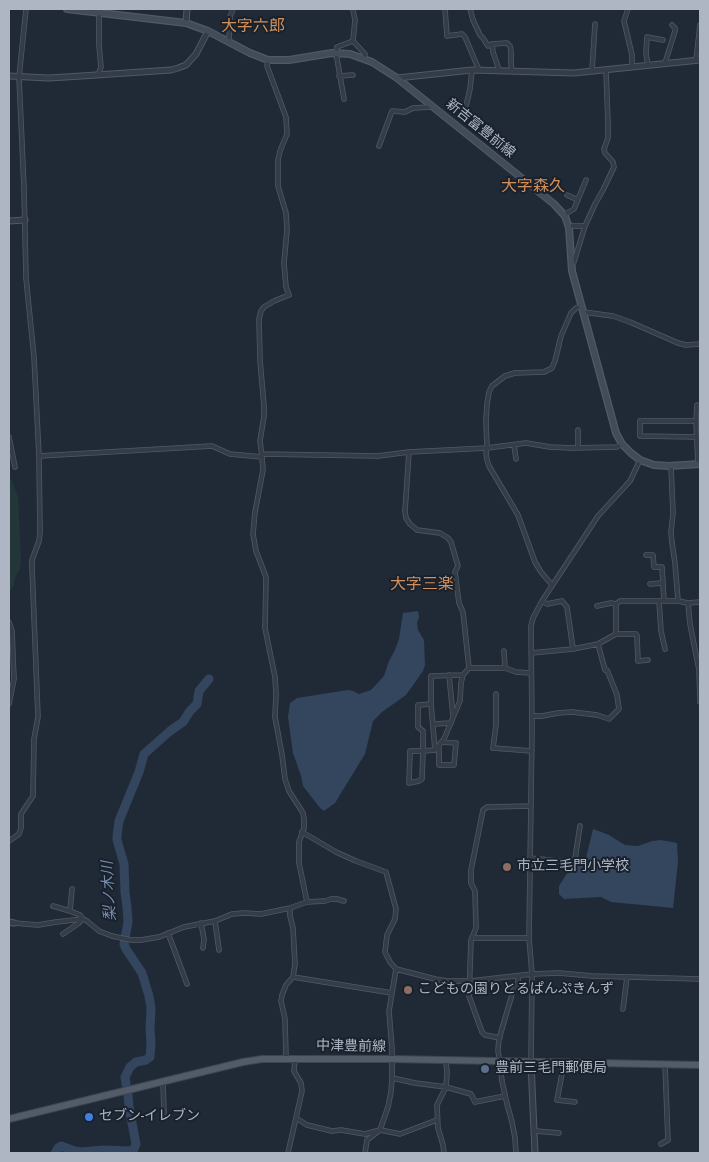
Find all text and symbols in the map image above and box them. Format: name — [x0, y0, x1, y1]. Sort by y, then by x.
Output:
district label: 大字六郎 — [221, 17, 285, 37]
street label: 新吉富豊前線 — [442, 96, 518, 162]
district label: 大字森久 — [501, 177, 565, 197]
district label: 大字三楽 — [390, 575, 454, 595]
place label: 市立三毛門小学校 — [517, 859, 629, 875]
water label: 梨ノ木川 — [99, 861, 121, 921]
marker: 市立三毛門小学校 — [501, 861, 513, 873]
place label: こどもの園りとるぱんぷきんず — [418, 982, 614, 998]
marker: こどもの園りとるぱんぷきんず — [402, 984, 414, 996]
street label: 中津豊前線 — [316, 1038, 386, 1056]
place label: 豊前三毛門郵便局 — [495, 1061, 607, 1077]
marker: 豊前三毛門郵便局 — [479, 1063, 491, 1075]
place label: セブン-イレブン — [99, 1109, 200, 1125]
marker: セブン-イレブン — [83, 1111, 95, 1123]

